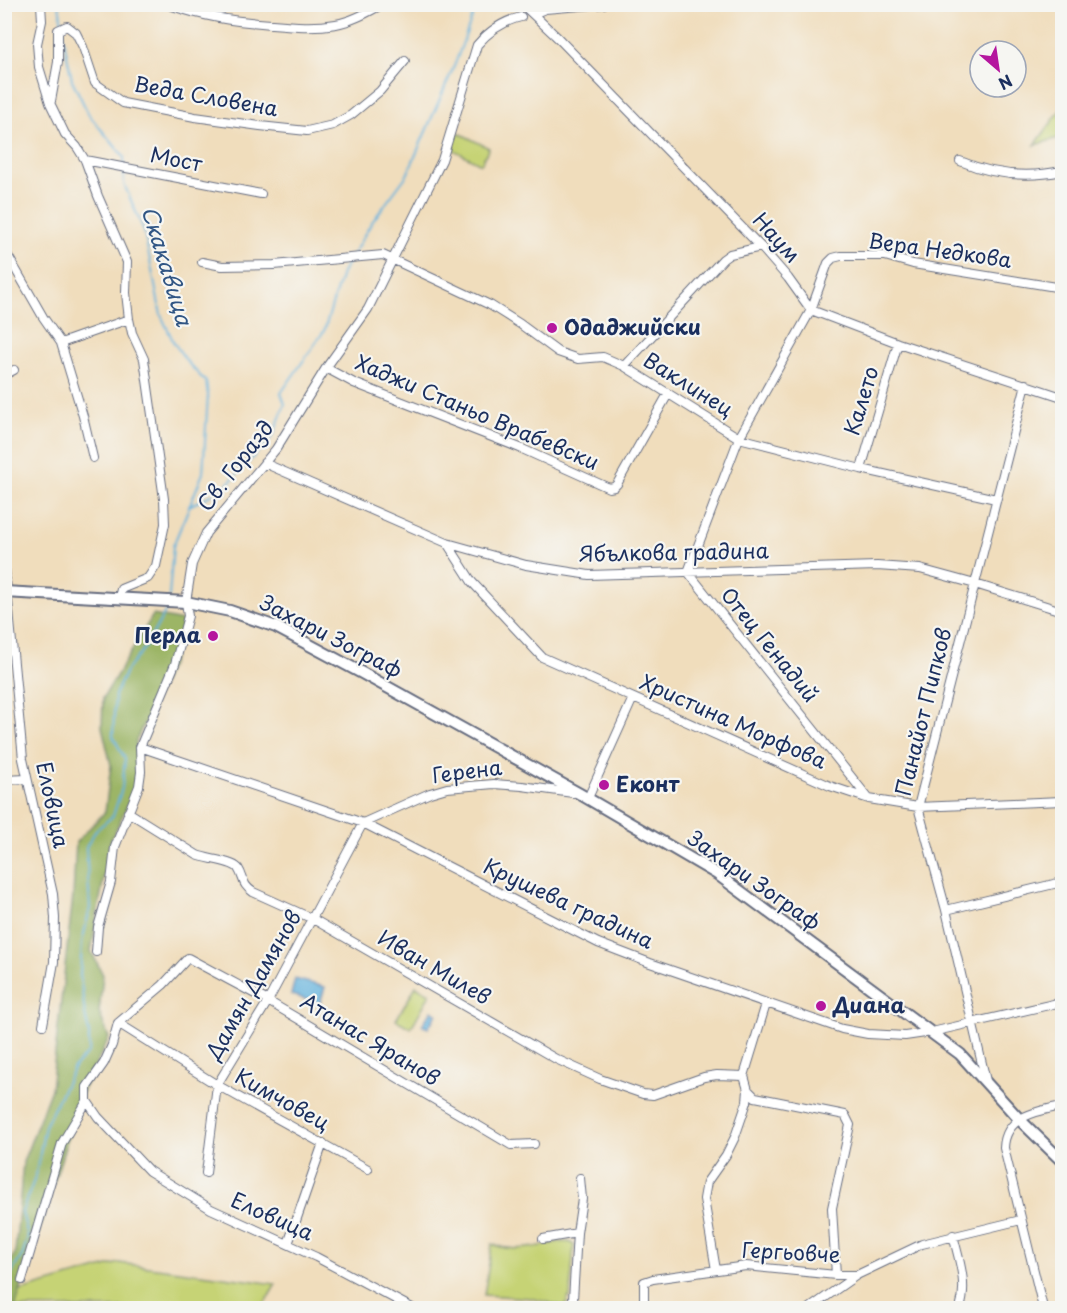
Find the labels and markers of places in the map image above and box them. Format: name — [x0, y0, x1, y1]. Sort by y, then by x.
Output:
place label: Одаджийски — [564, 310, 701, 342]
marker: Одаджийски — [545, 321, 559, 335]
place label: Перла — [134, 618, 201, 650]
marker: Перла — [206, 629, 220, 643]
place label: Еконт — [616, 767, 681, 799]
marker: Еконт — [597, 778, 611, 792]
place label: Диана — [832, 988, 905, 1020]
marker: Диана — [814, 999, 828, 1013]

